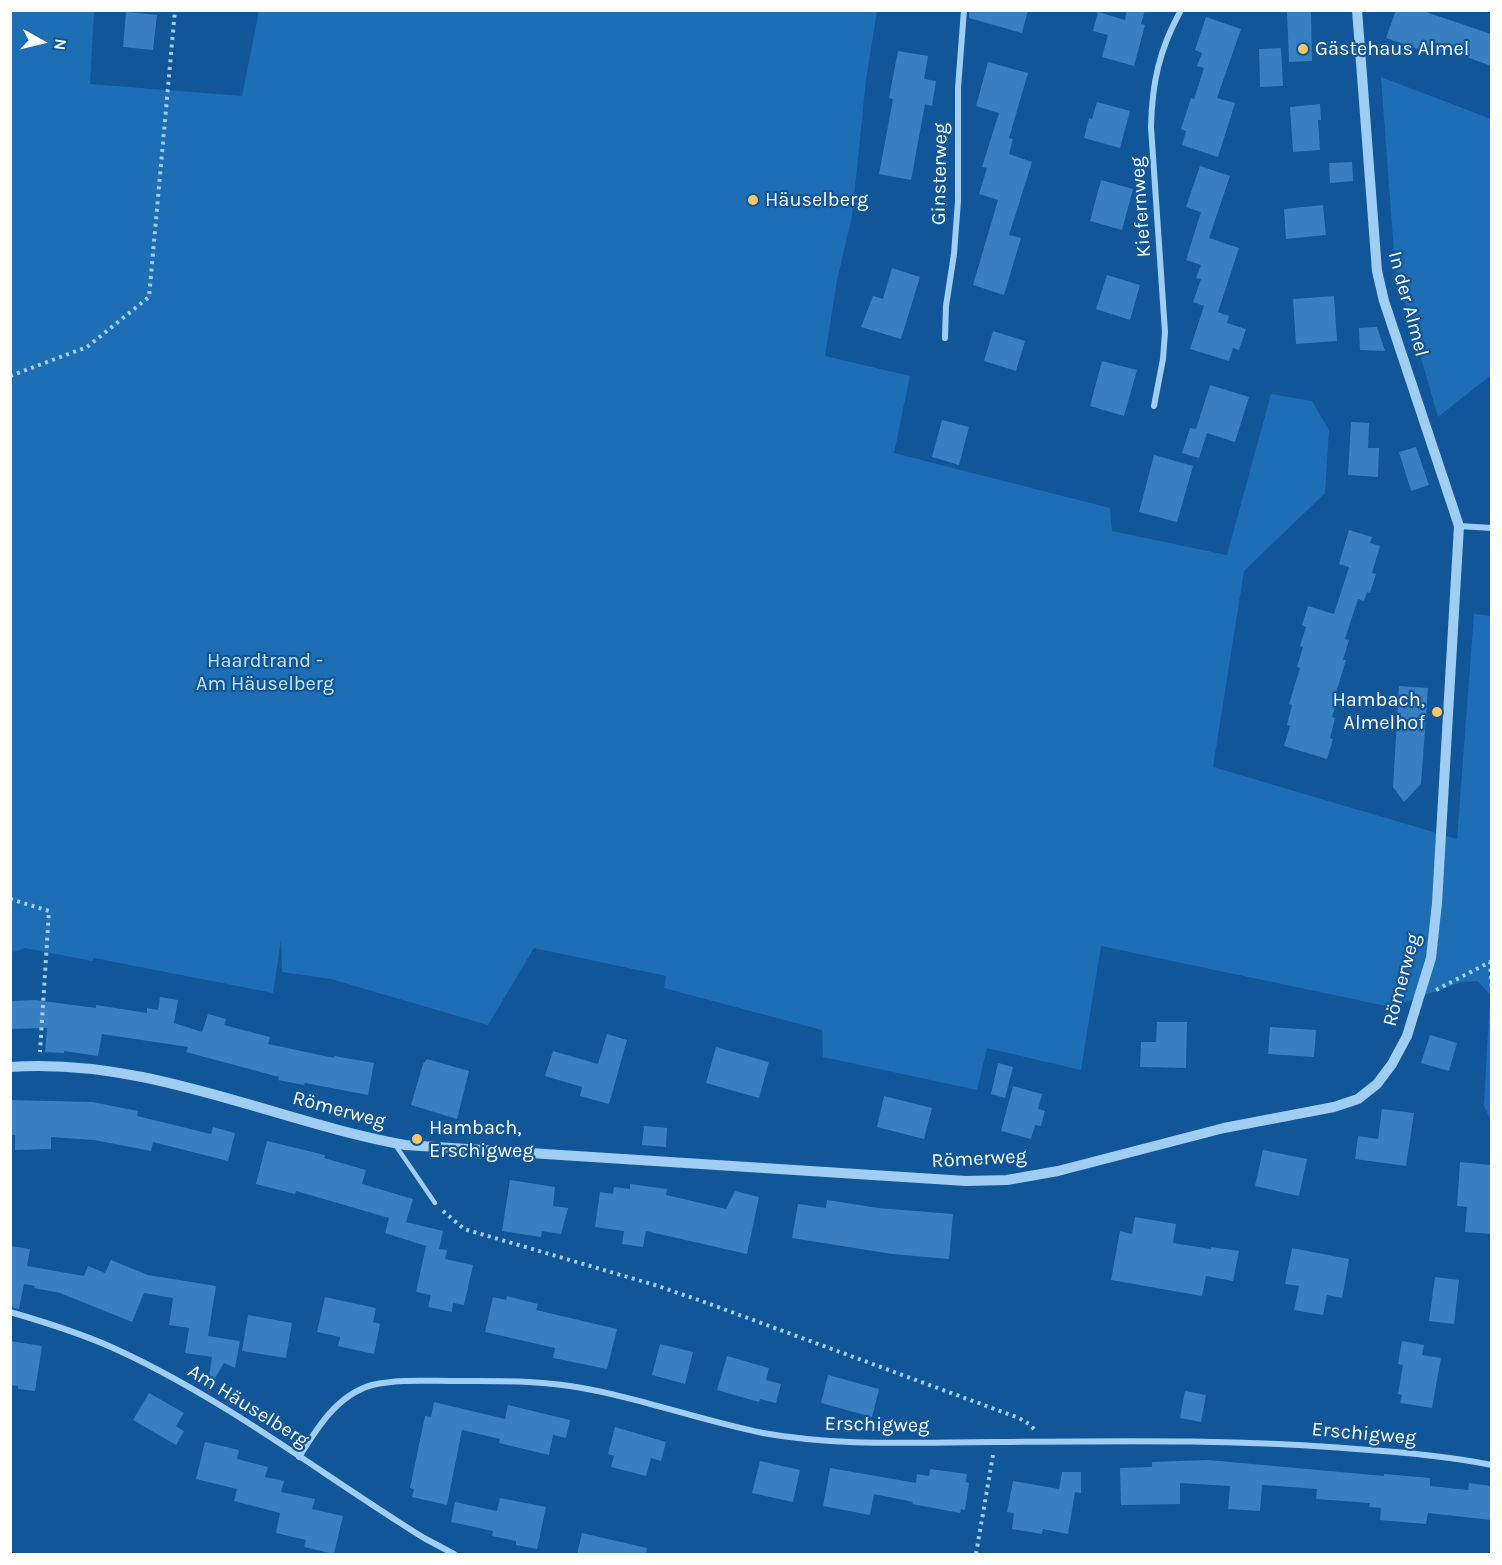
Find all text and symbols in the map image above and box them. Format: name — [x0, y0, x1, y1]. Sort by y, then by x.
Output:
north arrow — [12, 12, 72, 72]
place label: Gästehaus Almel — [1315, 37, 1469, 61]
text: N — [50, 38, 71, 52]
marker: Gästehaus Almel — [1296, 42, 1310, 56]
street label: Ginsterweg — [927, 123, 953, 225]
street label: Kiefernweg — [1126, 156, 1156, 258]
place label: Häuselberg — [765, 188, 868, 212]
marker: Häuselberg — [746, 193, 760, 207]
street label: In der Almel — [1382, 249, 1434, 359]
park label: Haardtrand - Am Häuselberg — [196, 649, 334, 696]
place label: Hambach, Almelhof — [1332, 688, 1425, 735]
marker: Hambach, Almelhof — [1430, 705, 1444, 719]
street label: Römerweg — [1378, 931, 1426, 1029]
street label: Römerweg — [290, 1086, 388, 1134]
place label: Hambach, Erschigweg — [429, 1116, 534, 1163]
marker: Hambach, Erschigweg — [410, 1132, 424, 1146]
street label: Römerweg — [931, 1145, 1027, 1173]
street label: Am Häuselberg — [183, 1359, 313, 1453]
street label: Erschigweg — [824, 1412, 930, 1438]
street label: Erschigweg — [1311, 1417, 1417, 1451]

